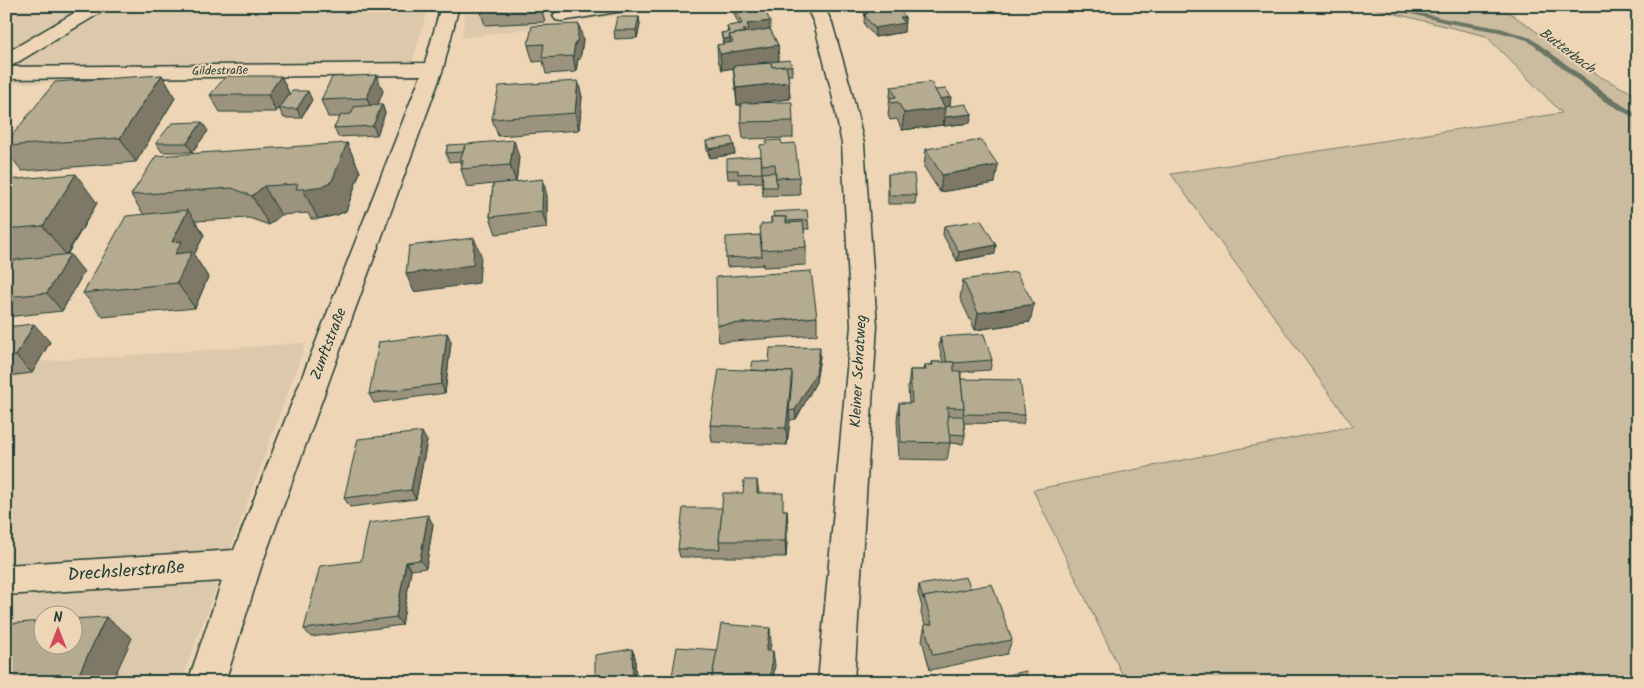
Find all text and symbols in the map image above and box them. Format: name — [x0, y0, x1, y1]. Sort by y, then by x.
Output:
water label: Butterbach — [1534, 23, 1601, 80]
street label: Gildestraße — [192, 61, 249, 81]
street label: Zunftstraße — [304, 304, 354, 384]
street label: Kleiner Schratweg — [844, 314, 874, 428]
street label: Drechslerstraße — [67, 553, 185, 591]
north arrow — [32, 606, 82, 656]
text: N — [54, 607, 63, 629]

